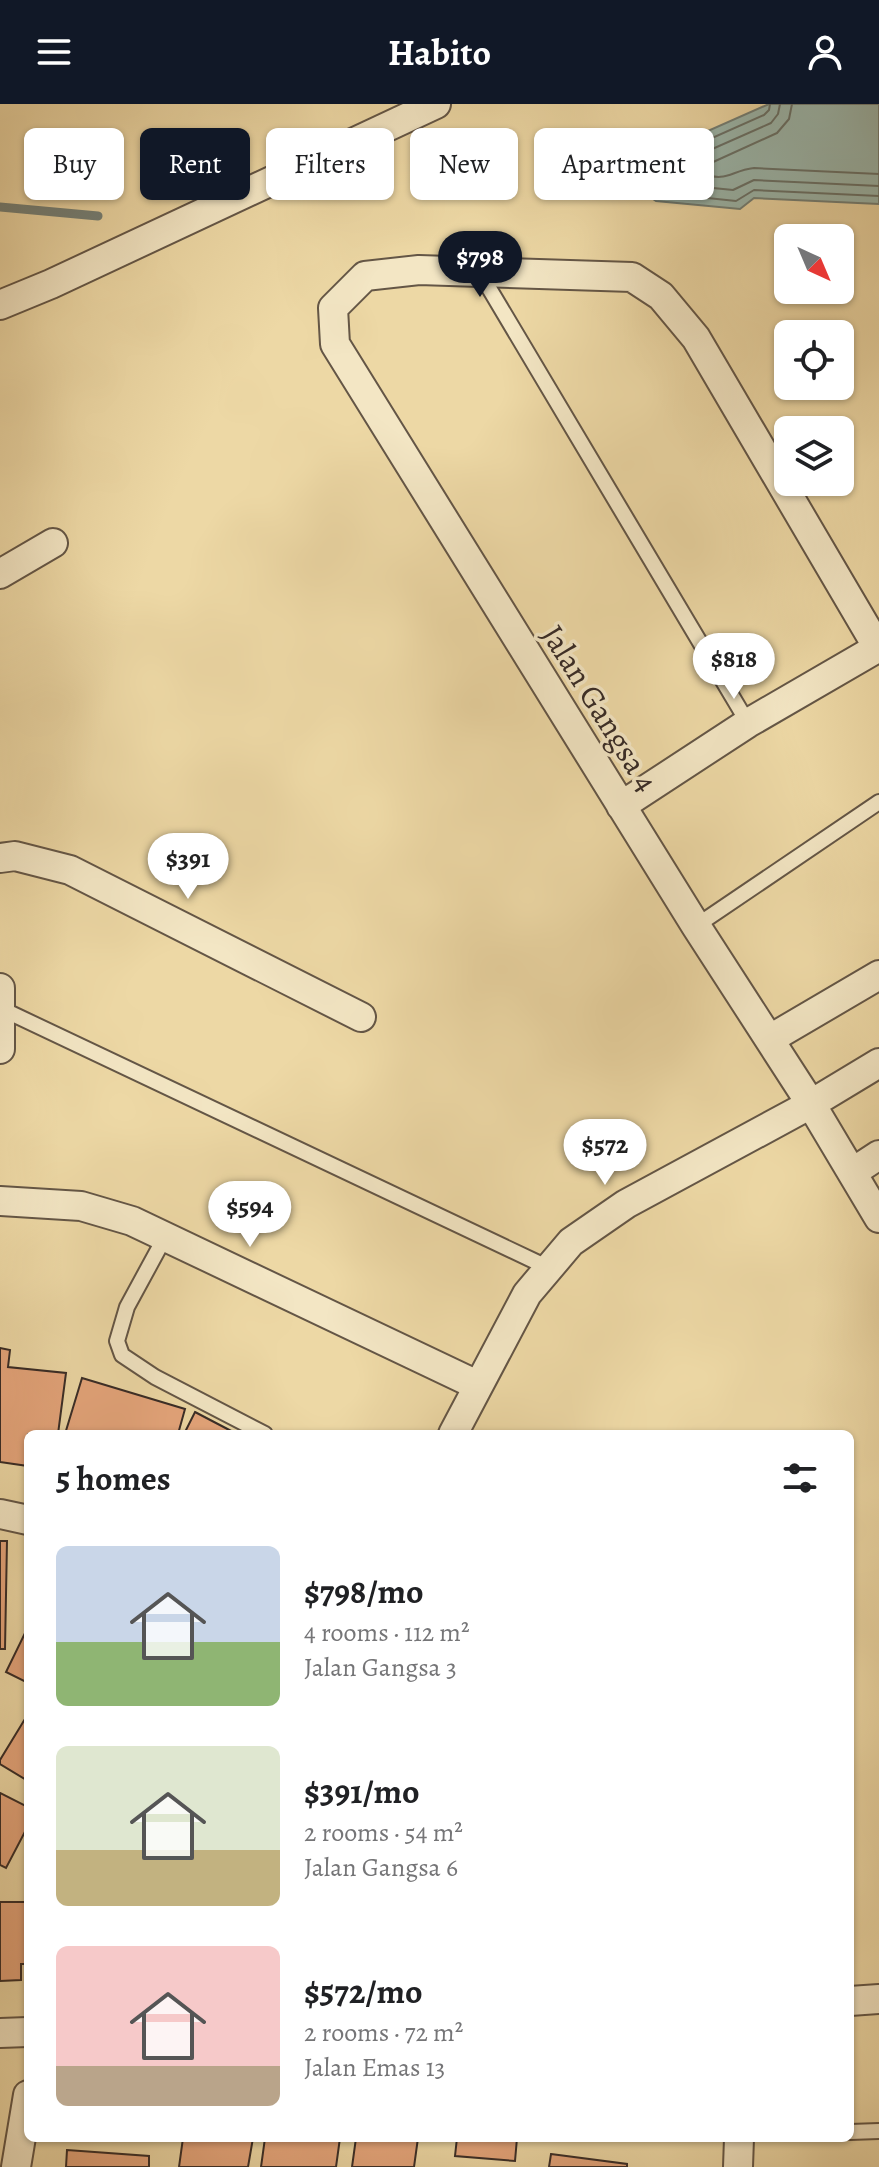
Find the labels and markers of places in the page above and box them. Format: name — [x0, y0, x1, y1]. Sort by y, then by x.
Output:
pin: $798 — [433, 231, 527, 299]
pin: $818 — [687, 633, 781, 701]
pin: $391 — [141, 833, 235, 901]
pin: $572 — [558, 1119, 652, 1187]
pin: $594 — [203, 1181, 297, 1249]

